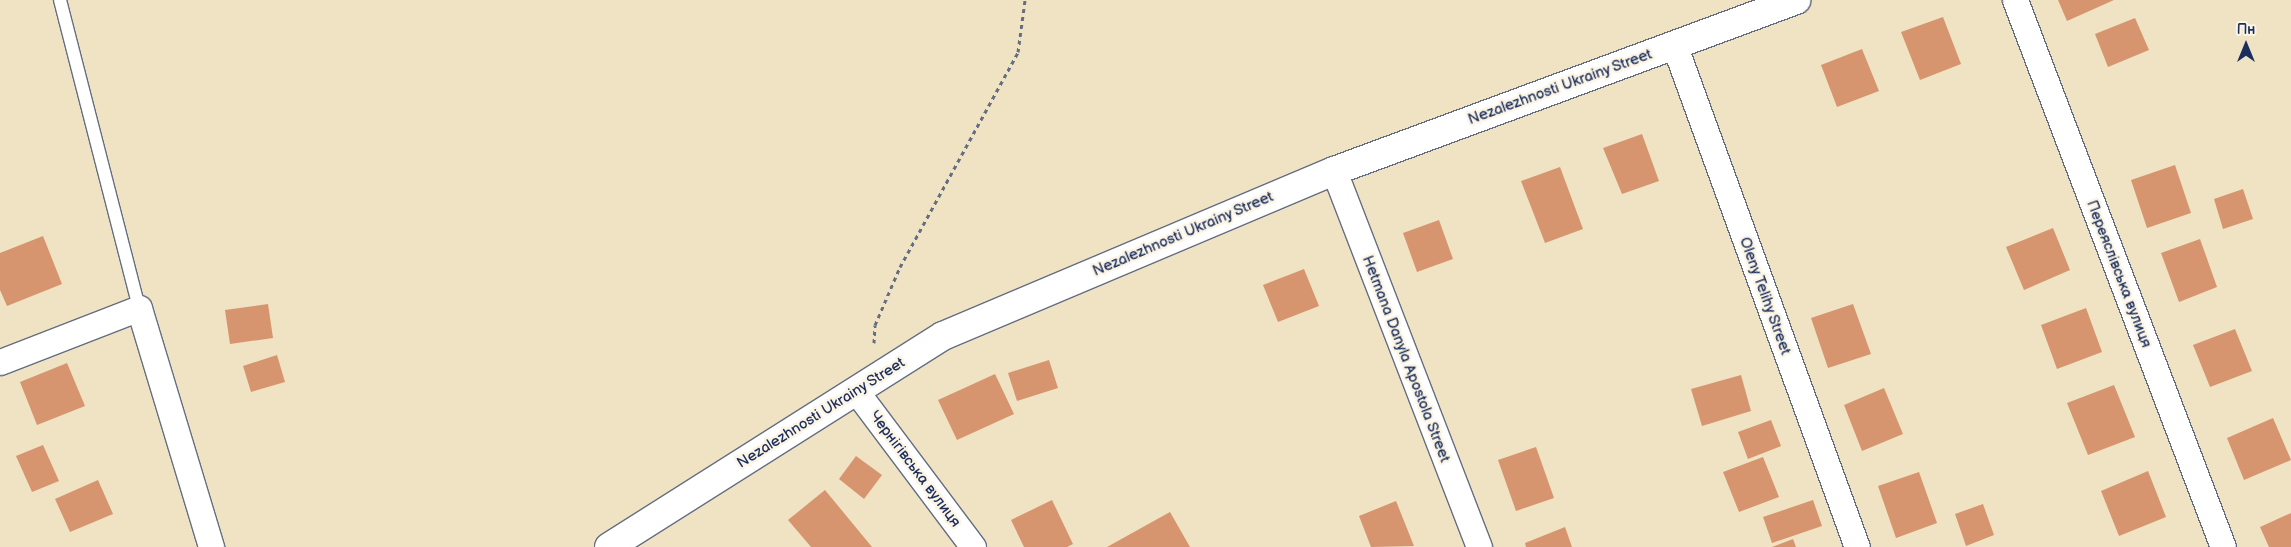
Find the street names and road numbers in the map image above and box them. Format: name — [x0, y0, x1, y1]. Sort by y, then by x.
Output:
street label: Nezalezhnosti Ukrainy Street — [1465, 45, 1655, 129]
street label: Nezalezhnosti Ukrainy Street — [1089, 187, 1277, 281]
street label: Переяслівська вулиця — [2083, 198, 2155, 350]
street label: Oleny Telihy Street — [1735, 234, 1795, 358]
street label: Hetmana Danyla Apostola Street — [1358, 253, 1454, 465]
street label: Nezalezhnosti Ukrainy Street — [733, 354, 909, 472]
street label: Чернігівська вулиця — [866, 407, 964, 531]

